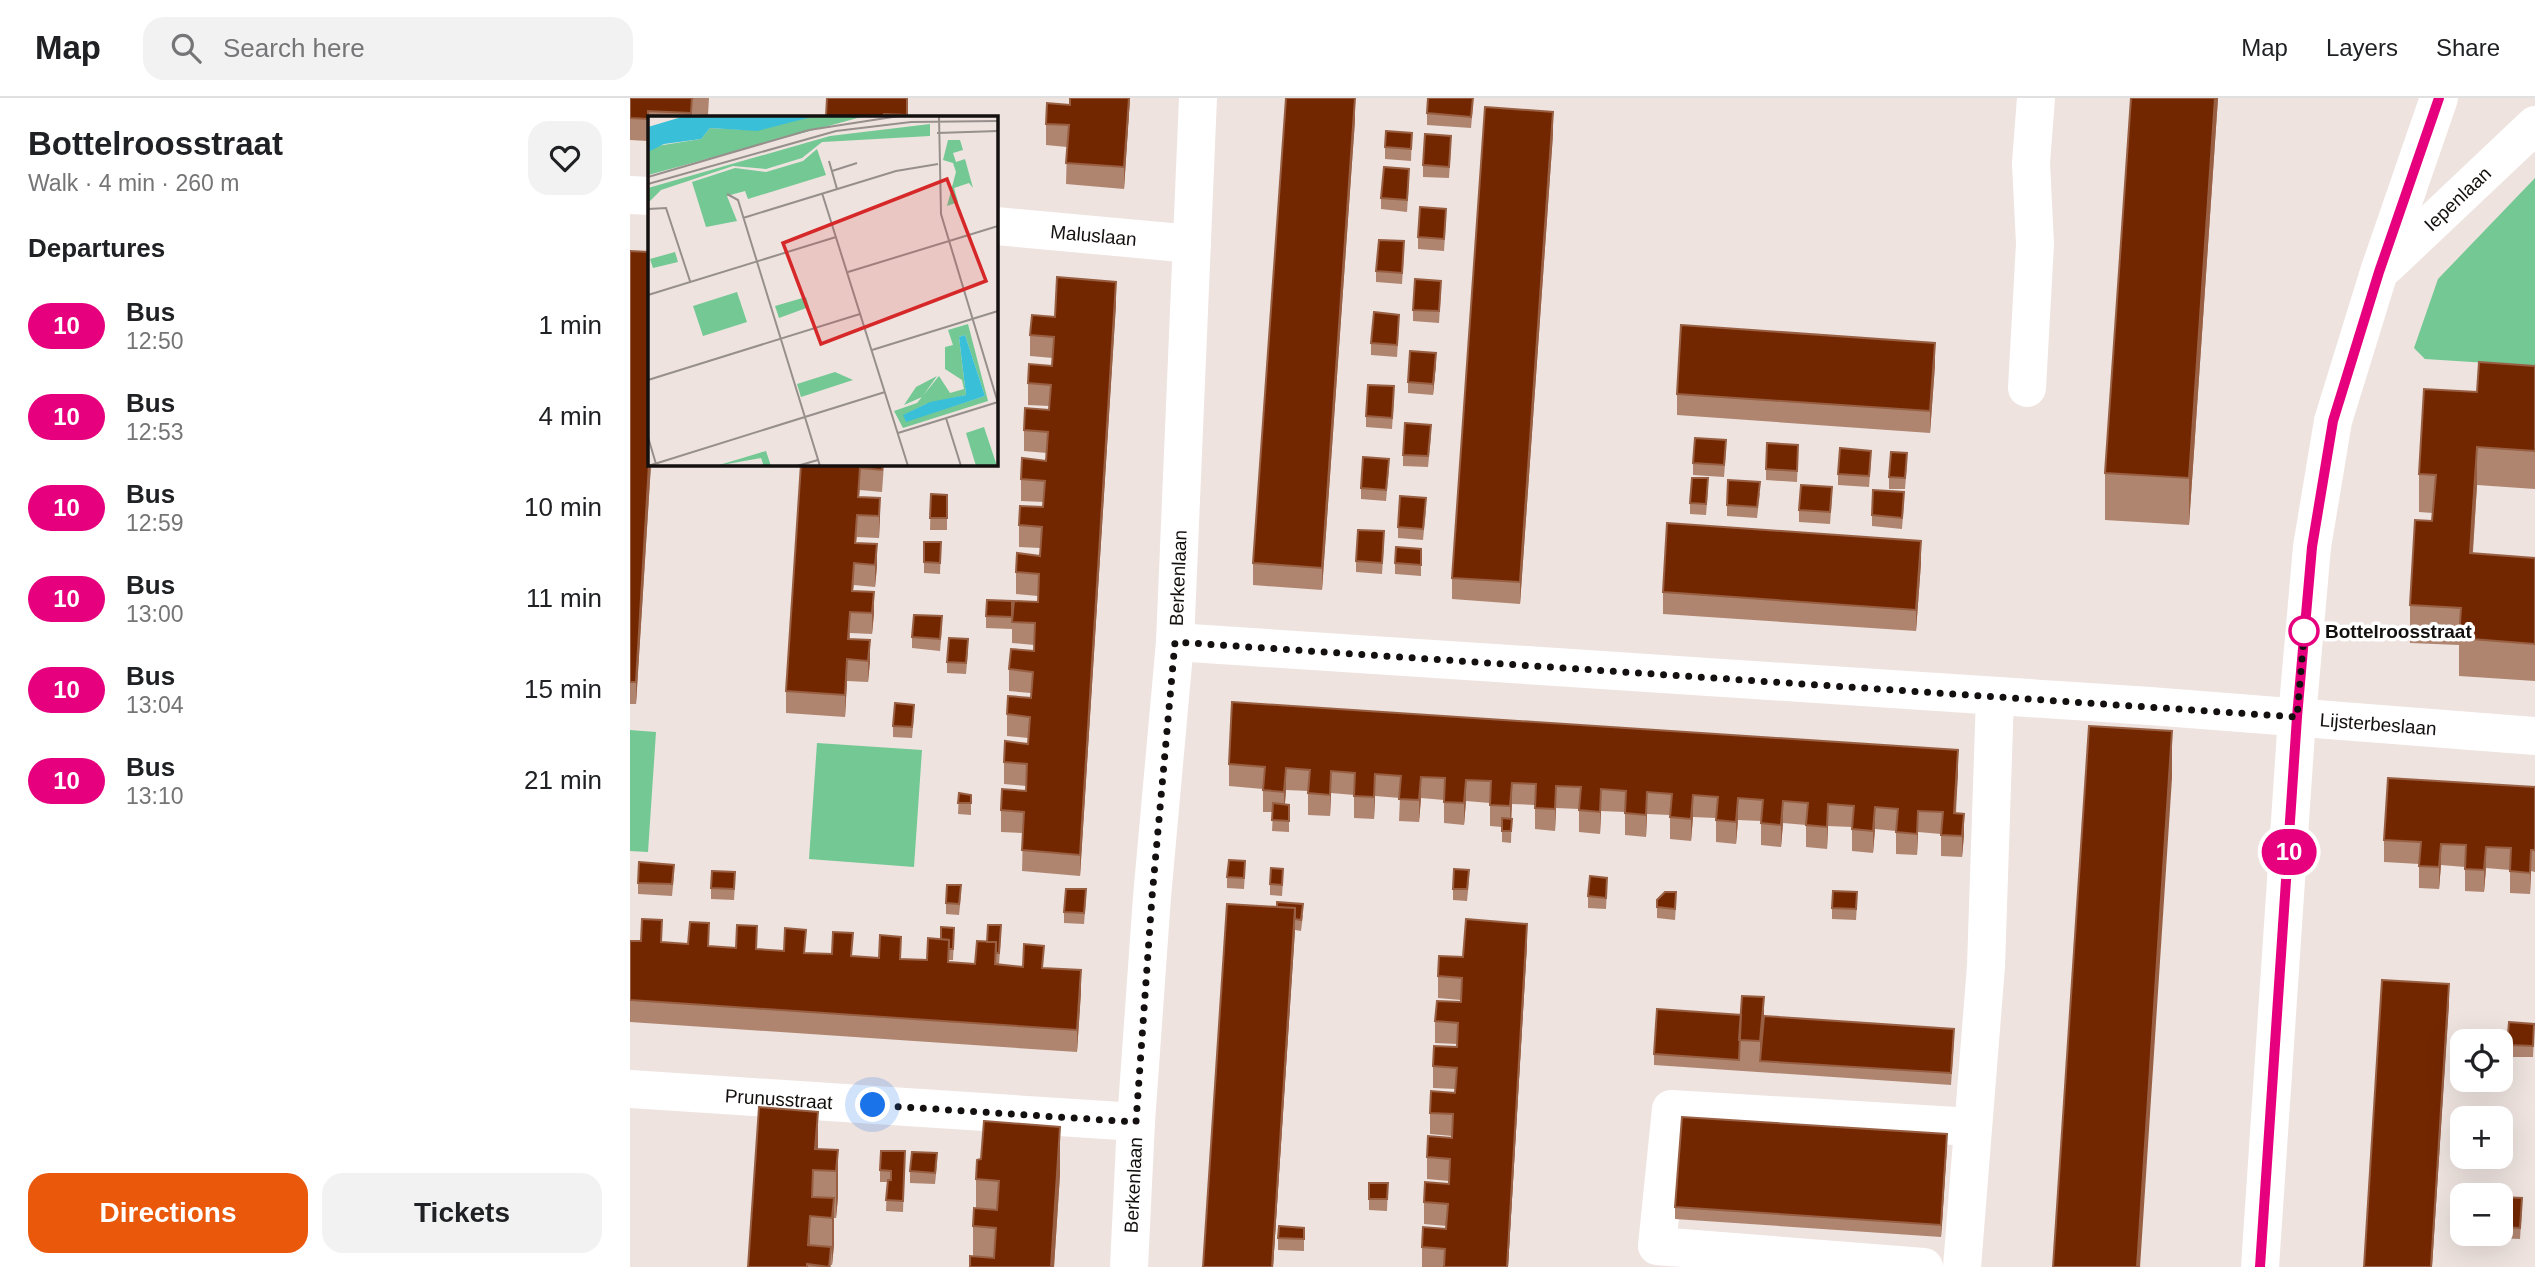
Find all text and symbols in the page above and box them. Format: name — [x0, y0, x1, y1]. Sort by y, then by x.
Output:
search box — [143, 17, 633, 80]
text: Map — [35, 29, 101, 66]
icon: search — [167, 29, 205, 67]
text: Search here — [223, 33, 365, 63]
text: Map — [2241, 34, 2288, 61]
text: Layers — [2326, 34, 2398, 61]
text: Share — [2436, 34, 2500, 61]
inset map — [648, 116, 998, 466]
button: heart — [528, 121, 602, 195]
text: Bottelroosstraat — [28, 125, 283, 162]
street label: Iepenlaan — [2420, 163, 2495, 235]
text: Walk · 4 min · 260 m — [28, 170, 239, 196]
street label: Maluslaan — [1049, 221, 1138, 250]
text: Departures — [28, 233, 165, 263]
text: Bus — [126, 297, 175, 327]
text: 1 min — [538, 310, 602, 340]
text: 10 — [53, 312, 80, 339]
text: 12:50 — [126, 328, 184, 354]
text: Bus — [126, 388, 175, 418]
text: 4 min — [538, 401, 602, 431]
text: 10 — [53, 403, 80, 430]
text: 12:53 — [126, 419, 184, 445]
text: Bus — [126, 479, 175, 509]
text: 10 min — [524, 492, 602, 522]
text: 10 — [53, 494, 80, 521]
text: 12:59 — [126, 510, 184, 536]
street label: Berkenlaan — [1166, 529, 1191, 626]
text: Bus — [126, 570, 175, 600]
text: 11 min — [526, 583, 602, 613]
text: 10 — [53, 585, 80, 612]
text: 13:00 — [126, 601, 184, 627]
marker: Bottelroosstraat — [2289, 616, 2319, 646]
place label: Bottelroosstraat — [2325, 621, 2472, 642]
text: Bus — [126, 661, 175, 691]
text: 15 min — [524, 674, 602, 704]
text: 10 — [53, 676, 80, 703]
text: 13:04 — [126, 692, 184, 718]
street label: Lijsterbeslaan — [2319, 709, 2437, 739]
text: Bus — [126, 752, 175, 782]
text: 21 min — [524, 765, 602, 795]
text: 10 — [53, 767, 80, 794]
text: 13:10 — [126, 783, 184, 809]
line badge: 10 — [2258, 829, 2320, 875]
text: 10 — [2276, 838, 2302, 865]
map controls — [2450, 1029, 2513, 1246]
button: locate — [2450, 1029, 2513, 1092]
street label: Prunusstraat — [724, 1085, 834, 1113]
your location — [855, 1087, 890, 1122]
button: + — [2450, 1106, 2513, 1169]
street label: Berkenlaan — [1121, 1137, 1146, 1234]
button: Directions — [28, 1173, 308, 1253]
button: Tickets — [322, 1173, 602, 1253]
button: − — [2450, 1183, 2513, 1246]

